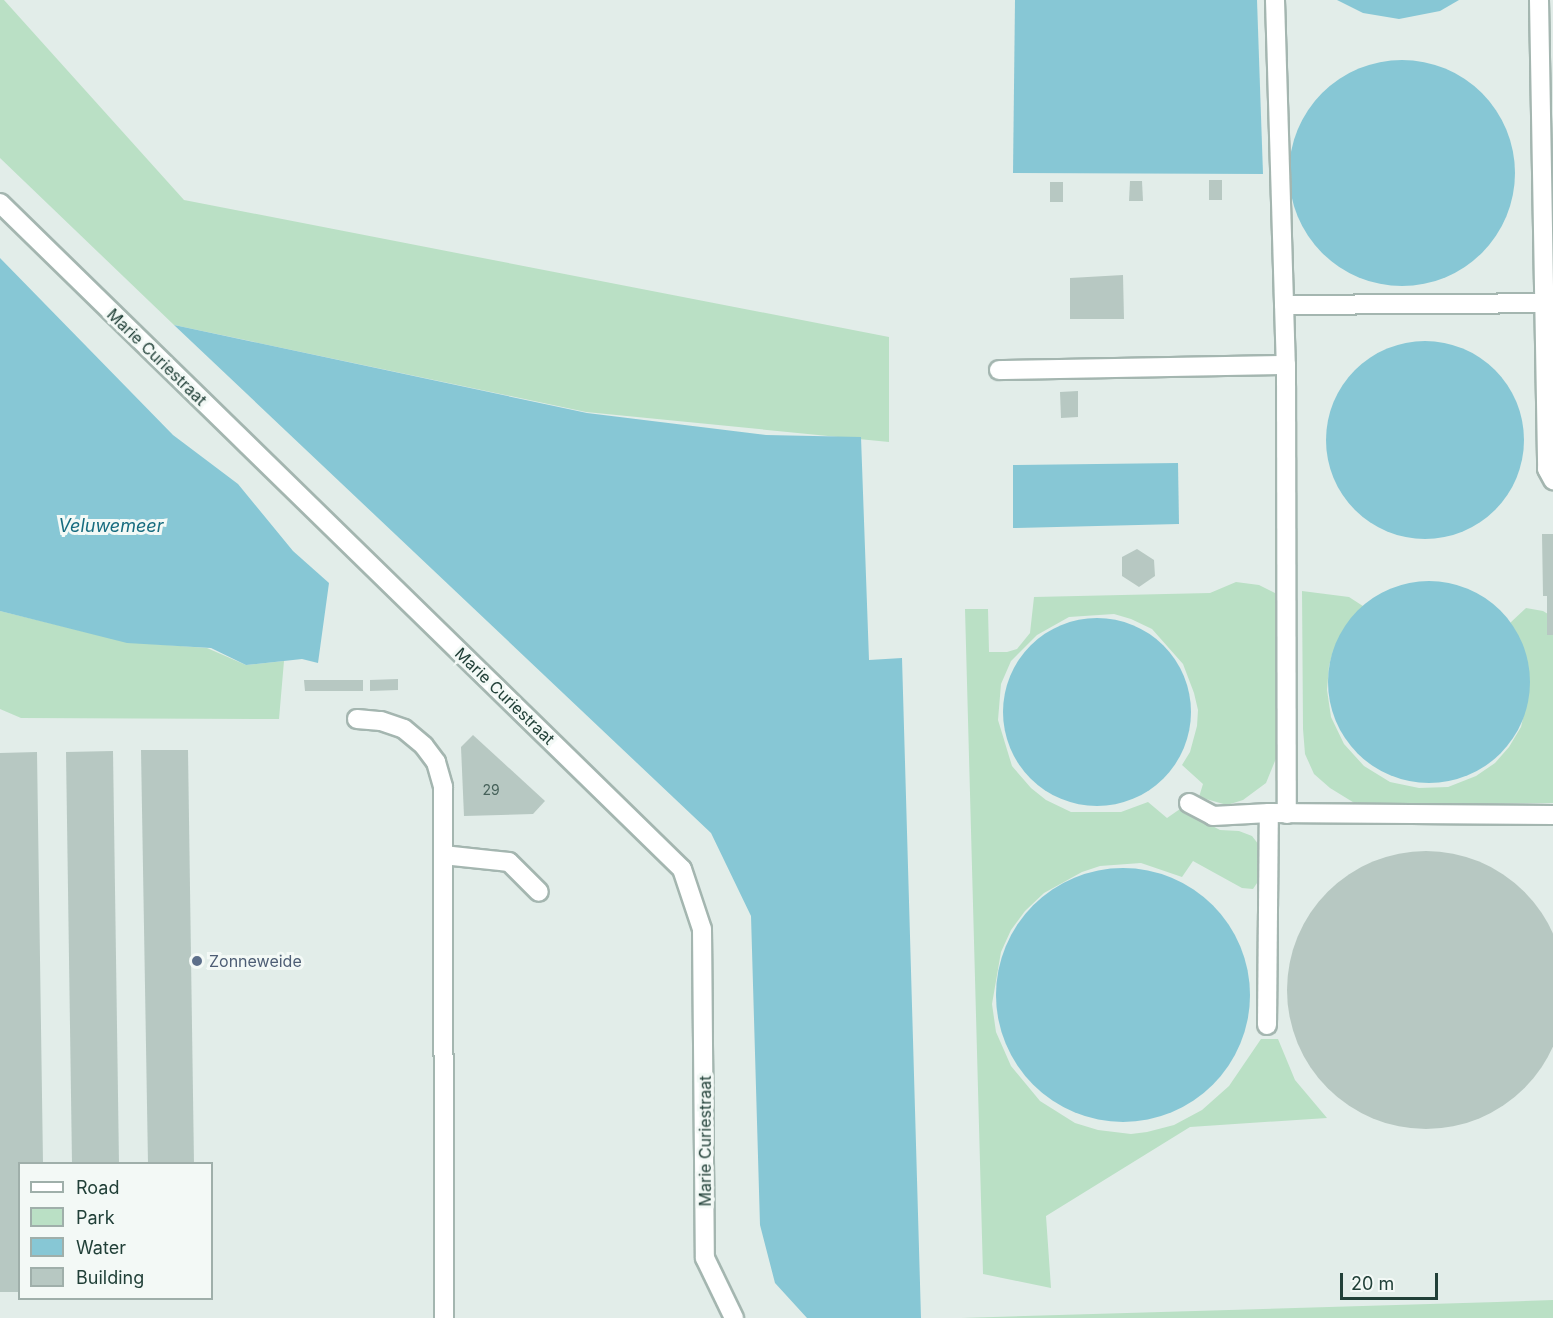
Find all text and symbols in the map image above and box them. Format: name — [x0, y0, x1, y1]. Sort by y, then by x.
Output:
street label: Marie Curiestraat — [103, 305, 211, 409]
water label: Veluwemeer — [59, 515, 163, 537]
street label: Marie Curiestraat — [451, 644, 559, 748]
house number: 29 — [482, 782, 500, 798]
place label: Zonneweide — [209, 951, 302, 971]
marker: Zonneweide — [190, 954, 204, 968]
street label: Marie Curiestraat — [695, 1076, 715, 1206]
legend — [18, 1162, 213, 1300]
text: Road — [76, 1177, 119, 1198]
text: Park — [76, 1207, 115, 1228]
text: Water — [76, 1237, 126, 1258]
scale bar — [1343, 1261, 1440, 1299]
text: Building — [76, 1267, 144, 1288]
text: 20 m — [1351, 1273, 1394, 1294]

